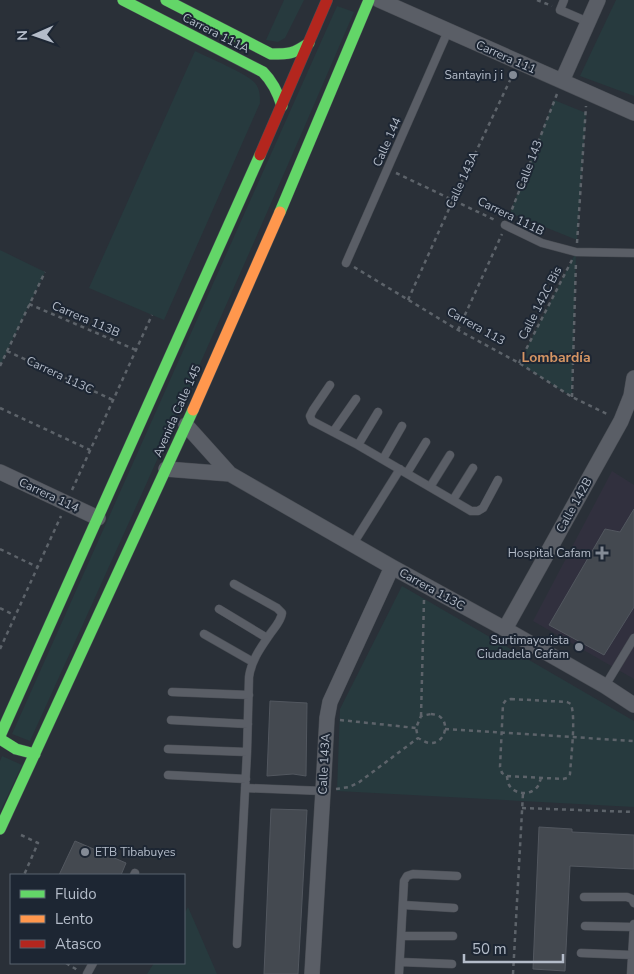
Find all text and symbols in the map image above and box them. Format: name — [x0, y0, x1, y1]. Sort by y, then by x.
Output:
street label: Carrera 111A — [180, 9, 252, 57]
north arrow — [10, 10, 60, 60]
text: N — [13, 30, 32, 41]
street label: Carrera 111 — [473, 37, 539, 77]
place label: Santayin j i — [444, 67, 503, 83]
marker: Santayin j i — [507, 69, 519, 81]
street label: Calle 144 — [369, 115, 405, 169]
street label: Calle 143 — [512, 138, 546, 192]
street label: Calle 143A — [442, 149, 482, 211]
street label: Carrera 111B — [475, 193, 547, 239]
street label: Calle 142C Bis — [515, 263, 565, 342]
street label: Carrera 113B — [49, 297, 123, 341]
street label: Carrera 113 — [444, 303, 508, 349]
district label: Lombardía — [521, 348, 591, 367]
street label: Carrera 113C — [24, 352, 96, 398]
street label: Avenida Calle 145 — [149, 362, 205, 460]
street label: Carrera 114 — [16, 474, 82, 516]
street label: Calle 142B — [552, 475, 596, 535]
place label: Hospital Cafam — [508, 545, 591, 561]
marker: Hospital Cafam — [595, 546, 609, 560]
street label: Carrera 113C — [396, 564, 468, 614]
place label: Surtimayorista Ciudadela Cafam — [477, 632, 569, 662]
marker: Surtimayorista Ciudadela Cafam — [573, 641, 585, 653]
street label: Calle 143A — [314, 733, 334, 795]
place label: ETB Tibabuyes — [95, 844, 176, 860]
marker: ETB Tibabuyes — [79, 846, 91, 858]
legend — [10, 874, 185, 964]
text: Fluido — [55, 884, 97, 904]
text: Lento — [55, 909, 93, 929]
scale bar — [464, 932, 563, 964]
text: Atasco — [55, 934, 101, 954]
text: 50 m — [472, 939, 507, 959]

